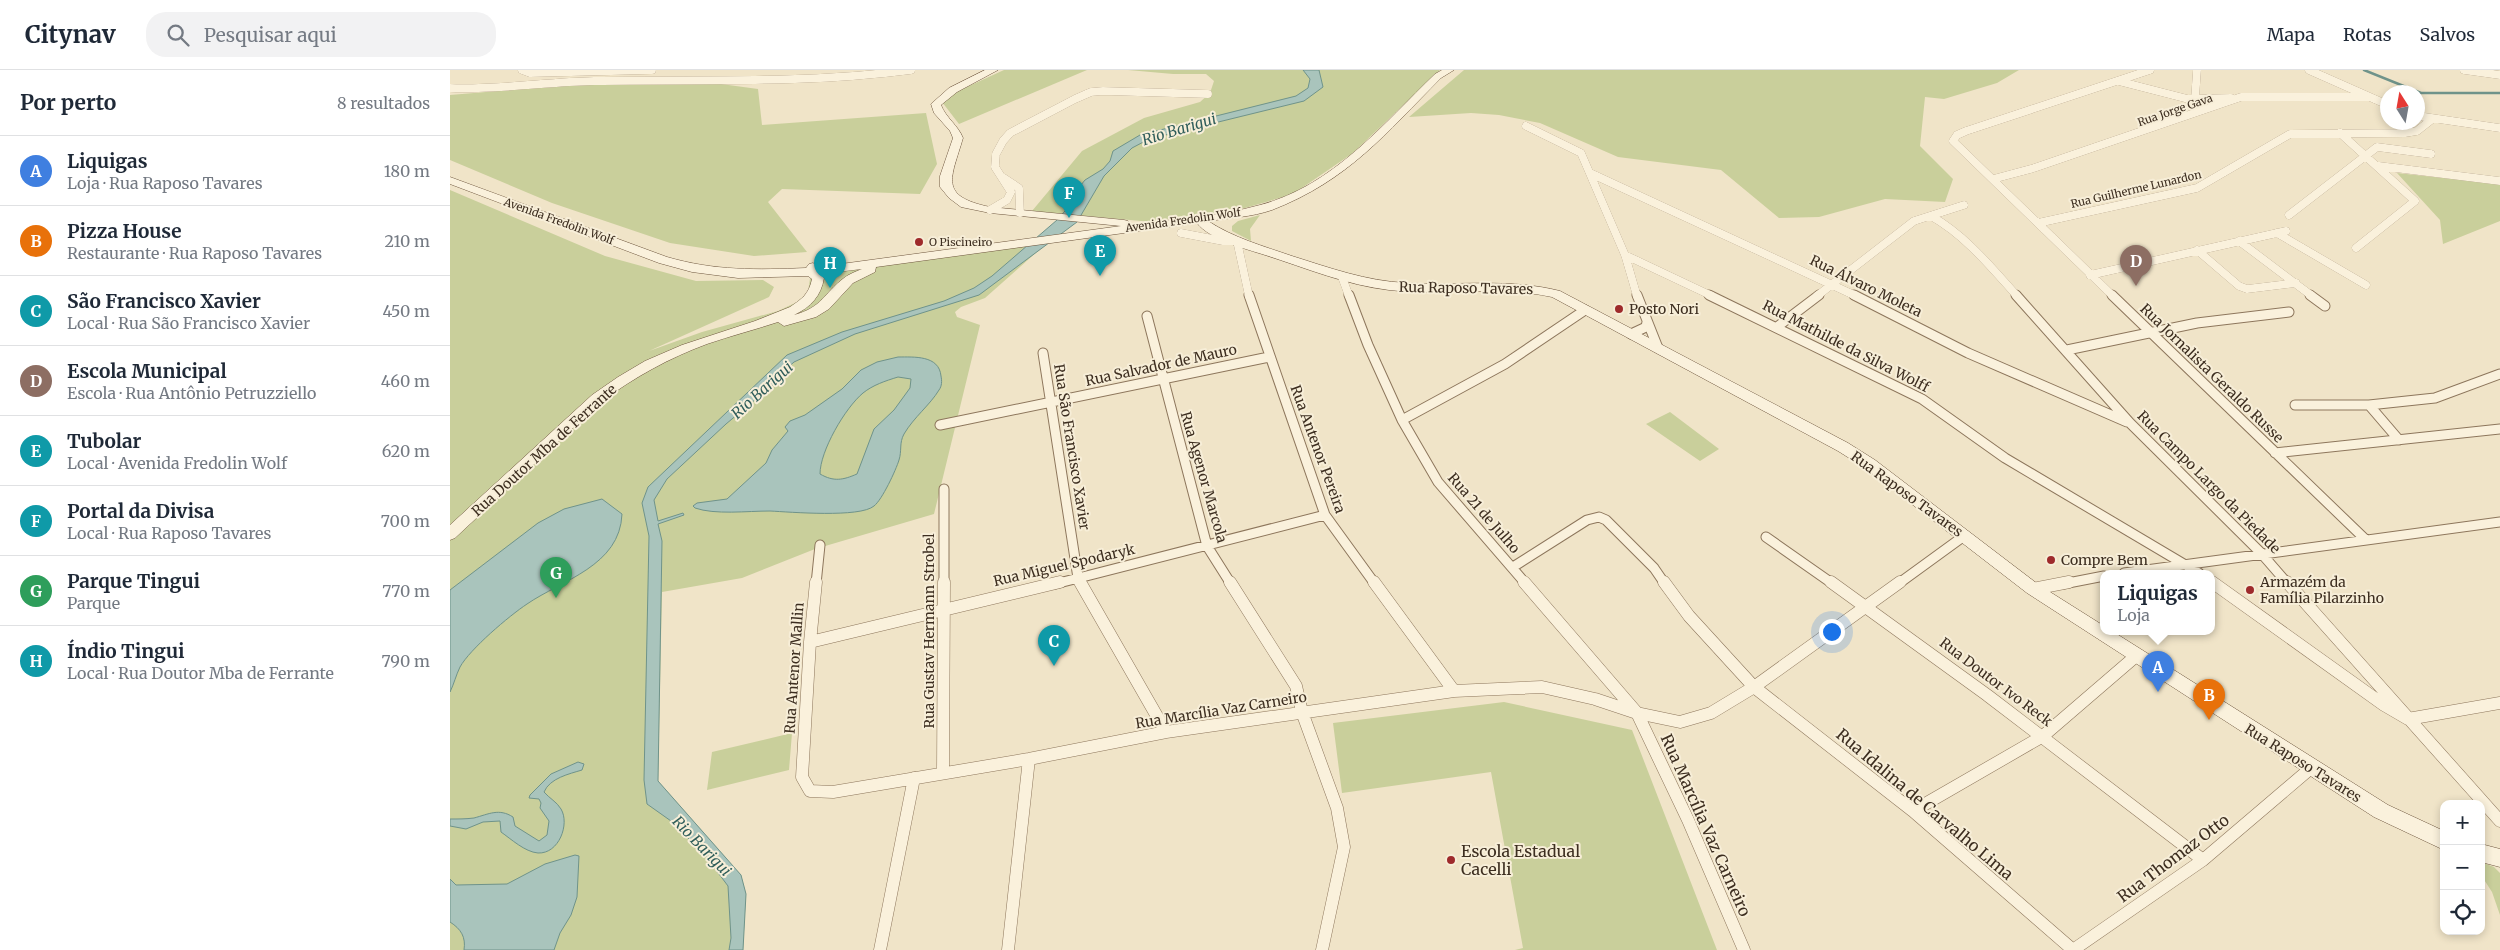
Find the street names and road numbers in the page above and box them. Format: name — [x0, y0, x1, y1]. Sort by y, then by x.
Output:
street label: Rua Jorge Gava — [2136, 91, 2214, 129]
street label: Rua Guilherme Lunardon — [2069, 167, 2203, 211]
street label: Avenida Fredolin Wolf — [501, 194, 617, 248]
street label: Avenida Fredolin Wolf — [1123, 205, 1242, 235]
street label: Rua Álvaro Moleta — [1807, 251, 1926, 321]
street label: Rua Raposo Tavares — [1399, 278, 1533, 298]
street label: Rua Mathilde da Silva Wolff — [1760, 296, 1933, 396]
street label: Rua Jornalista Geraldo Russe — [2136, 300, 2288, 446]
street label: Rua Salvador de Mauro — [1084, 340, 1238, 390]
street label: Rua São Francisco Xavier — [1050, 363, 1094, 531]
street label: Rua Doutor Mba de Ferrante — [468, 380, 620, 520]
street label: Rua Antenor Pereira — [1286, 382, 1350, 516]
street label: Rua Campo Largo da Piedade — [2134, 407, 2284, 557]
street label: Rua Agenor Marcola — [1177, 409, 1231, 545]
street label: Rua Raposo Tavares — [1847, 447, 1967, 541]
street label: Rua 21 de Julho — [1444, 469, 1524, 557]
street label: Rua Gustav Hermann Strobel — [920, 533, 938, 729]
street label: Rua Miguel Spodaryk — [992, 540, 1137, 590]
street label: Rua Antenor Mallin — [780, 602, 808, 734]
street label: Rua Doutor Ivo Reck — [1936, 634, 2056, 730]
street label: Rua Marcília Vaz Carneiro — [1134, 688, 1308, 732]
street label: Rua Raposo Tavares — [2241, 720, 2365, 806]
street label: Rua Idalina de Carvalho Lima — [1832, 724, 2018, 884]
street label: Rua Marcília Vaz Carneiro — [1657, 731, 1755, 919]
street label: Rua Thomaz Otto — [2113, 809, 2233, 907]

